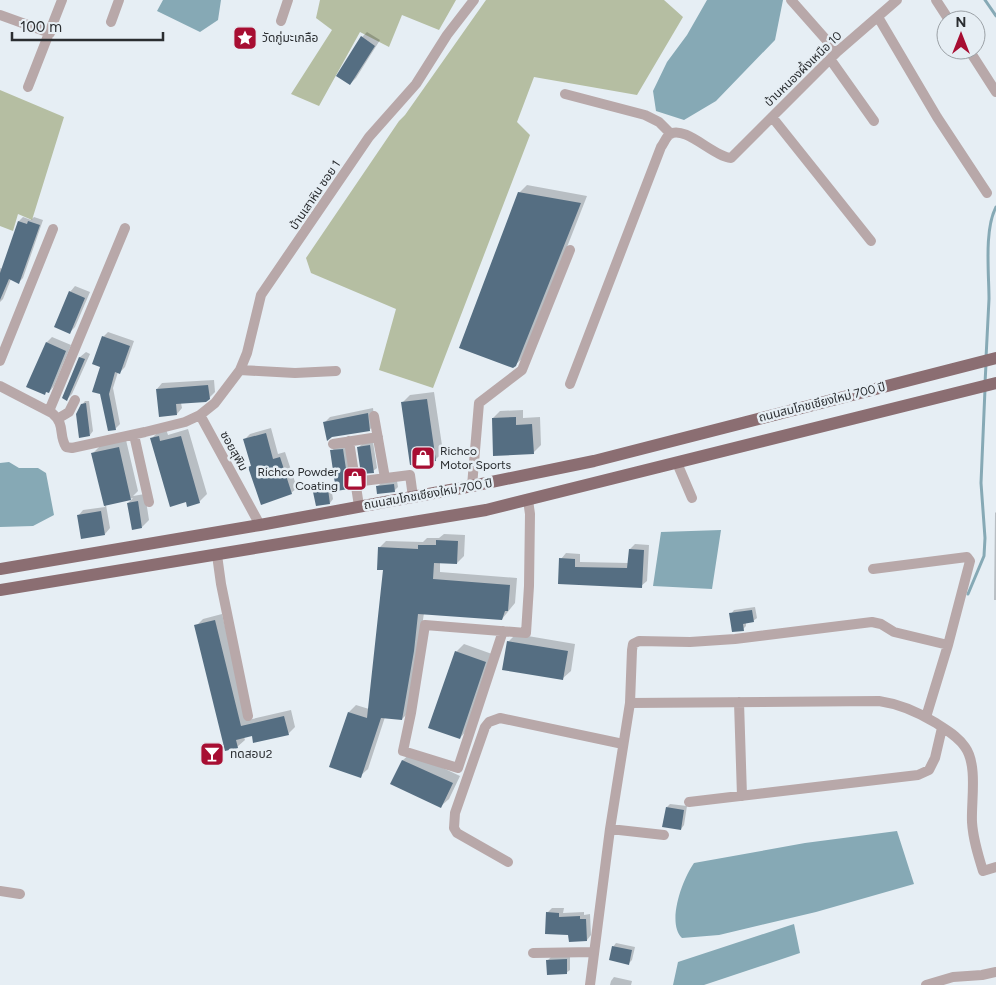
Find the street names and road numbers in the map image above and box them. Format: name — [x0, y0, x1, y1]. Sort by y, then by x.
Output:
street label: บ้านหนองผึ้งเหนือ 10 — [760, 27, 845, 109]
street label: บ้านเสาหิน ซอย 1 — [287, 158, 343, 232]
street label: ถนนสมโภชเชียงใหม่ 700 ปี — [757, 379, 887, 425]
street label: ซอยสุพิม — [217, 429, 251, 473]
street label: ถนนสมโภชเชียงใหม่ 700 ปี — [363, 476, 493, 512]

